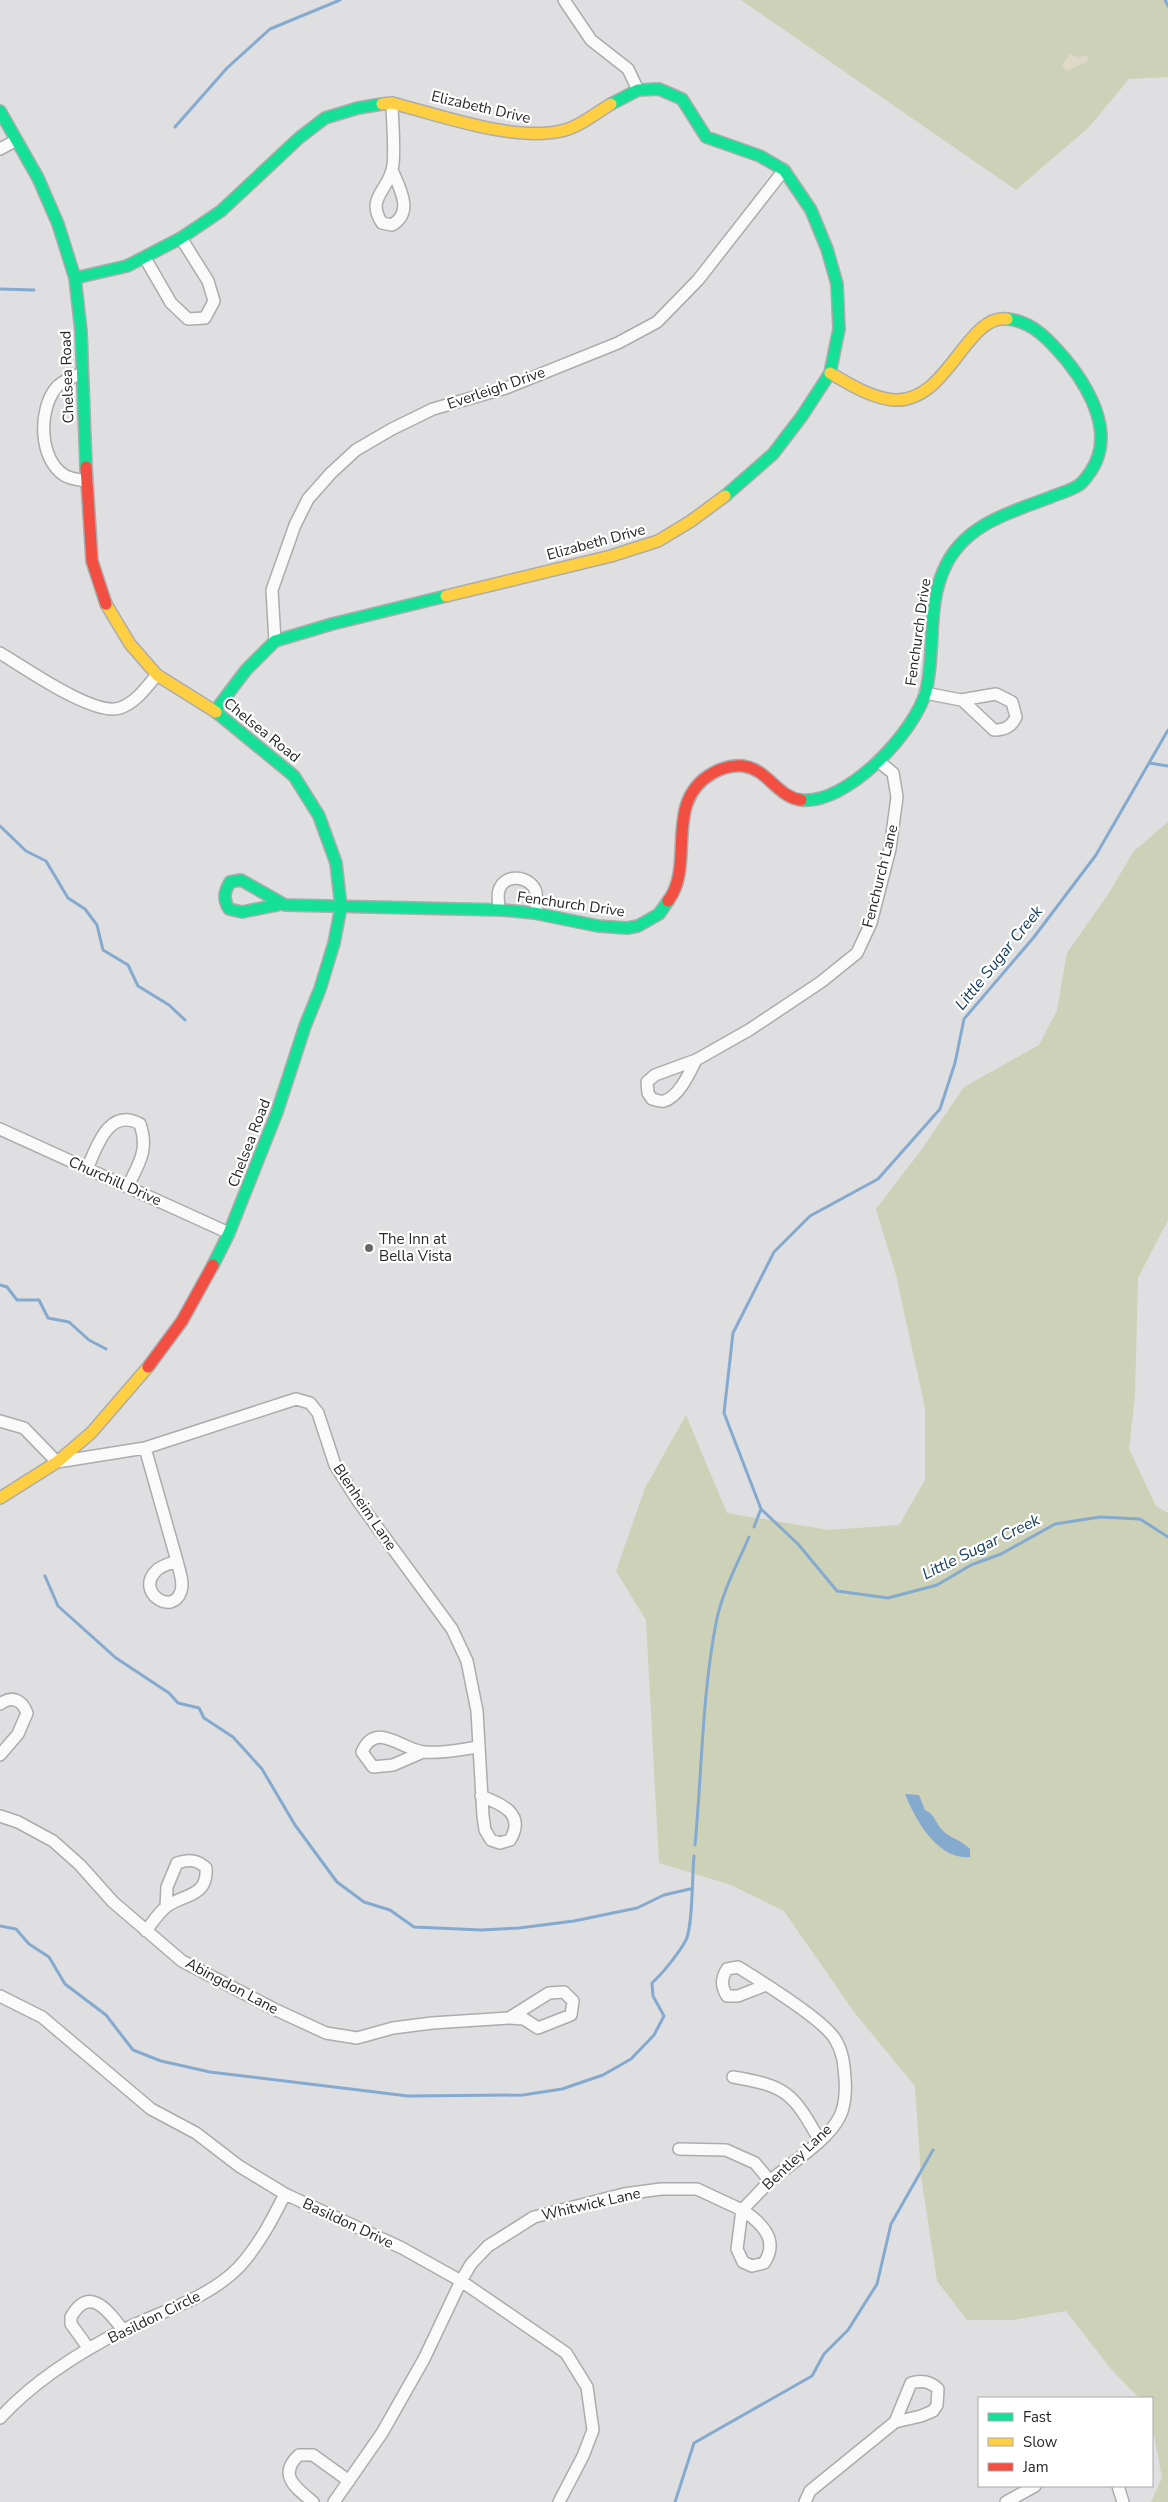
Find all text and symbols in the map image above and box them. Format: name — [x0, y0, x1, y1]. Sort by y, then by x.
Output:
street label: Elizabeth Drive — [429, 86, 533, 128]
street label: Chelsea Road — [55, 330, 79, 424]
street label: Everleigh Drive — [444, 362, 548, 414]
street label: Elizabeth Drive — [544, 519, 648, 565]
street label: Fenchurch Drive — [901, 577, 935, 687]
street label: Chelsea Road — [220, 693, 304, 767]
street label: Fenchurch Lane — [858, 822, 902, 930]
street label: Fenchurch Drive — [516, 887, 626, 921]
water label: Little Sugar Creek — [950, 900, 1049, 1015]
street label: Chelsea Road — [223, 1096, 275, 1190]
street label: Churchill Drive — [65, 1152, 165, 1210]
place label: The Inn at Bella Vista — [379, 1229, 452, 1266]
marker: The Inn at Bella Vista — [363, 1242, 375, 1254]
street label: Blenheim Lane — [329, 1460, 401, 1554]
water label: Little Sugar Creek — [918, 1508, 1045, 1585]
street label: Abingdon Lane — [182, 1953, 282, 2019]
street label: Bentley Lane — [758, 2120, 836, 2194]
street label: Whitwick Lane — [540, 2183, 642, 2225]
street label: Basildon Drive — [299, 2193, 397, 2253]
street label: Basildon Circle — [104, 2286, 204, 2348]
legend — [978, 2397, 1153, 2487]
text: Fast — [1023, 2407, 1052, 2427]
text: Slow — [1023, 2432, 1058, 2452]
text: Jam — [1022, 2457, 1049, 2477]

